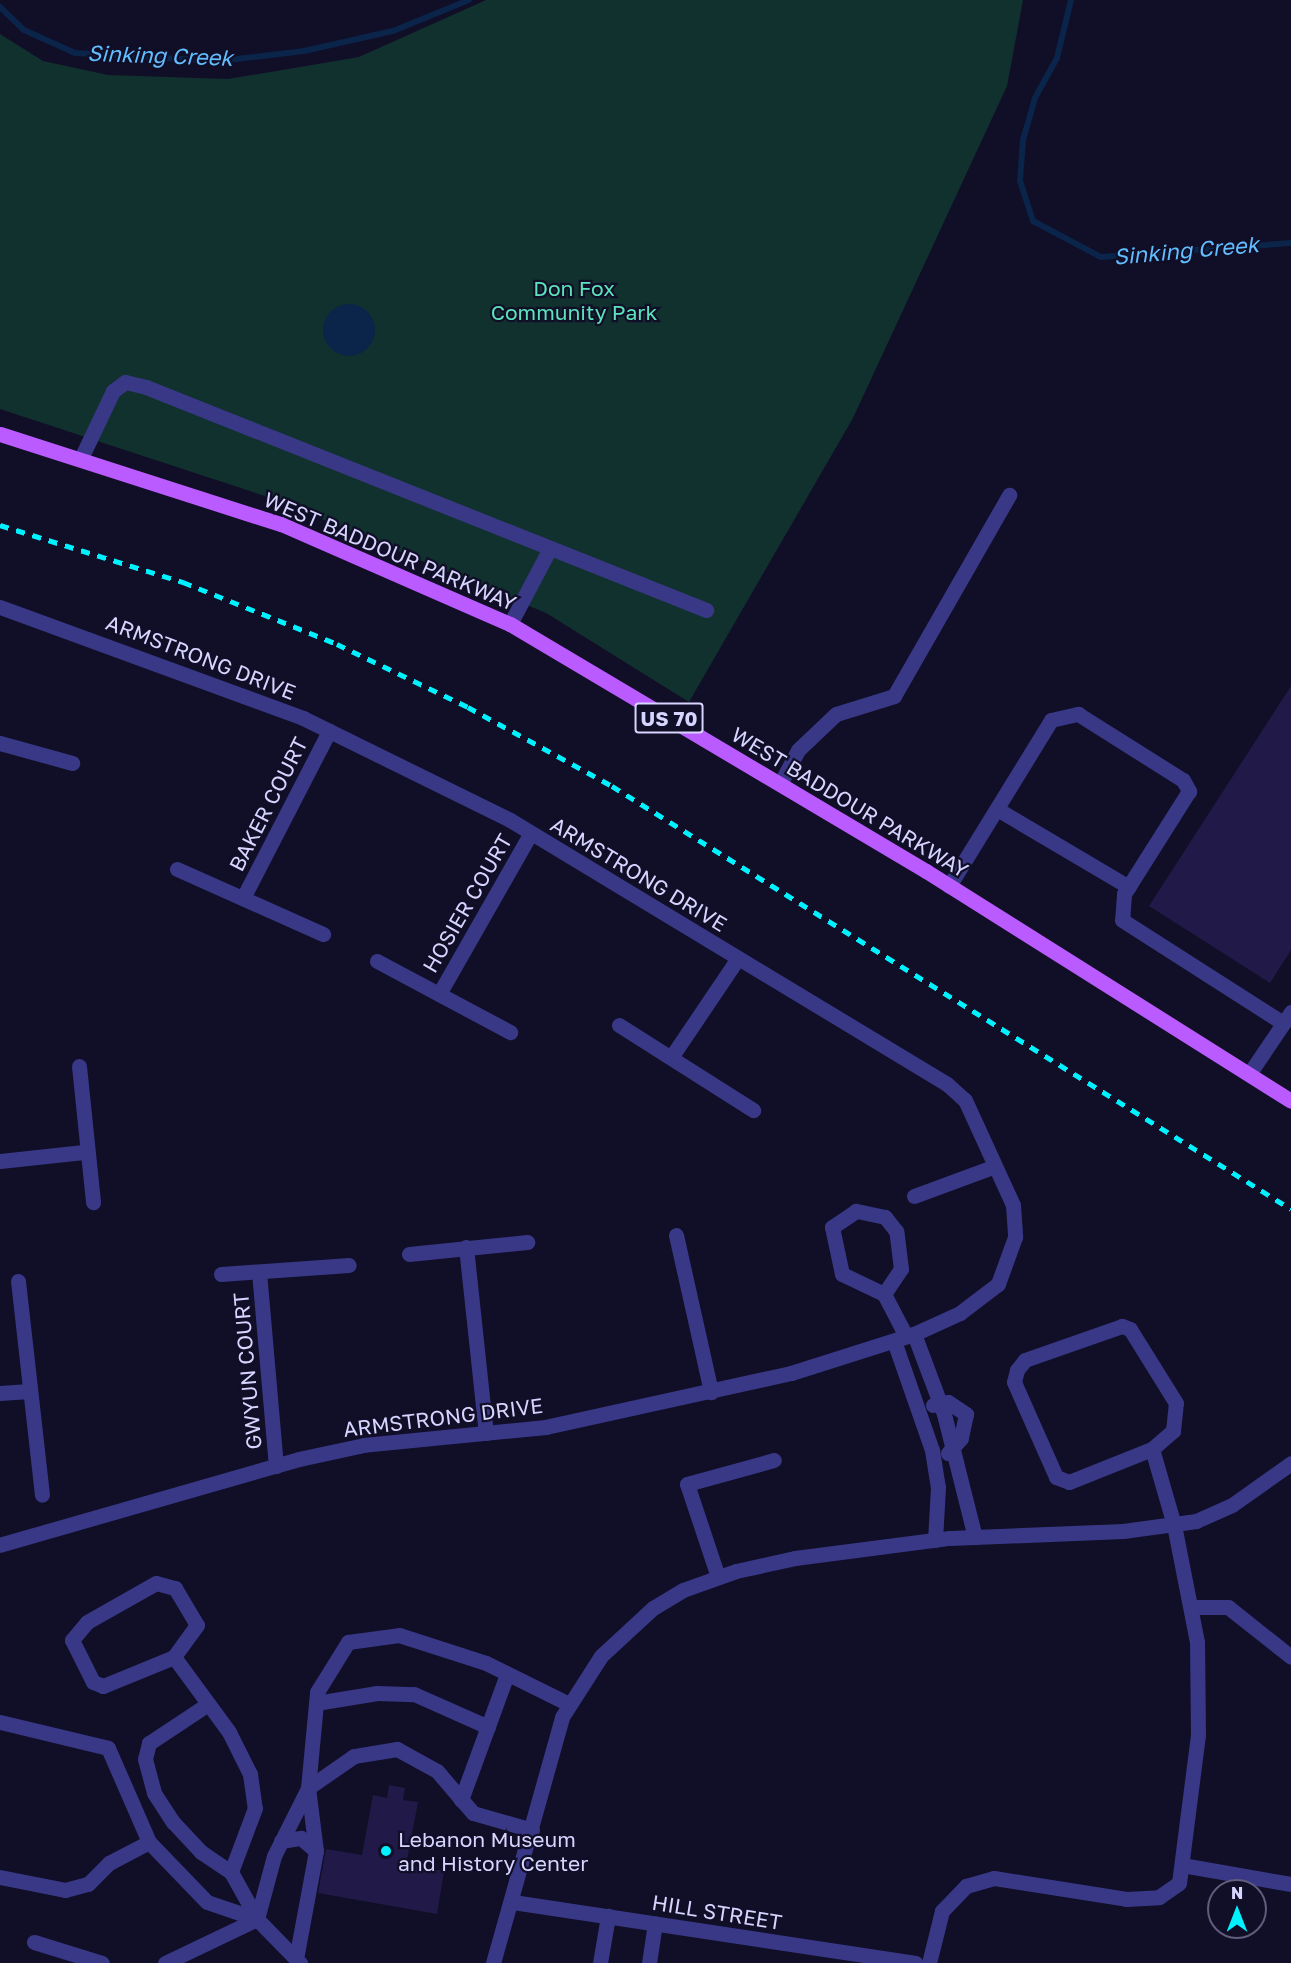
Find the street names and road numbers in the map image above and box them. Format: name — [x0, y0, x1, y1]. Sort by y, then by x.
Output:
street label: WEST BADDOUR PARKWAY — [260, 486, 520, 616]
street label: ARMSTRONG DRIVE — [103, 609, 299, 705]
road number: US 70 — [634, 701, 704, 735]
street label: WEST BADDOUR PARKWAY — [727, 721, 973, 883]
street label: BAKER COURT — [223, 733, 313, 875]
street label: ARMSTRONG DRIVE — [546, 811, 732, 937]
street label: HOSIER COURT — [417, 829, 517, 977]
street label: GWYUN COURT — [228, 1292, 266, 1450]
street label: ARMSTRONG DRIVE — [342, 1392, 544, 1442]
street label: HILL STREET — [650, 1889, 784, 1935]

